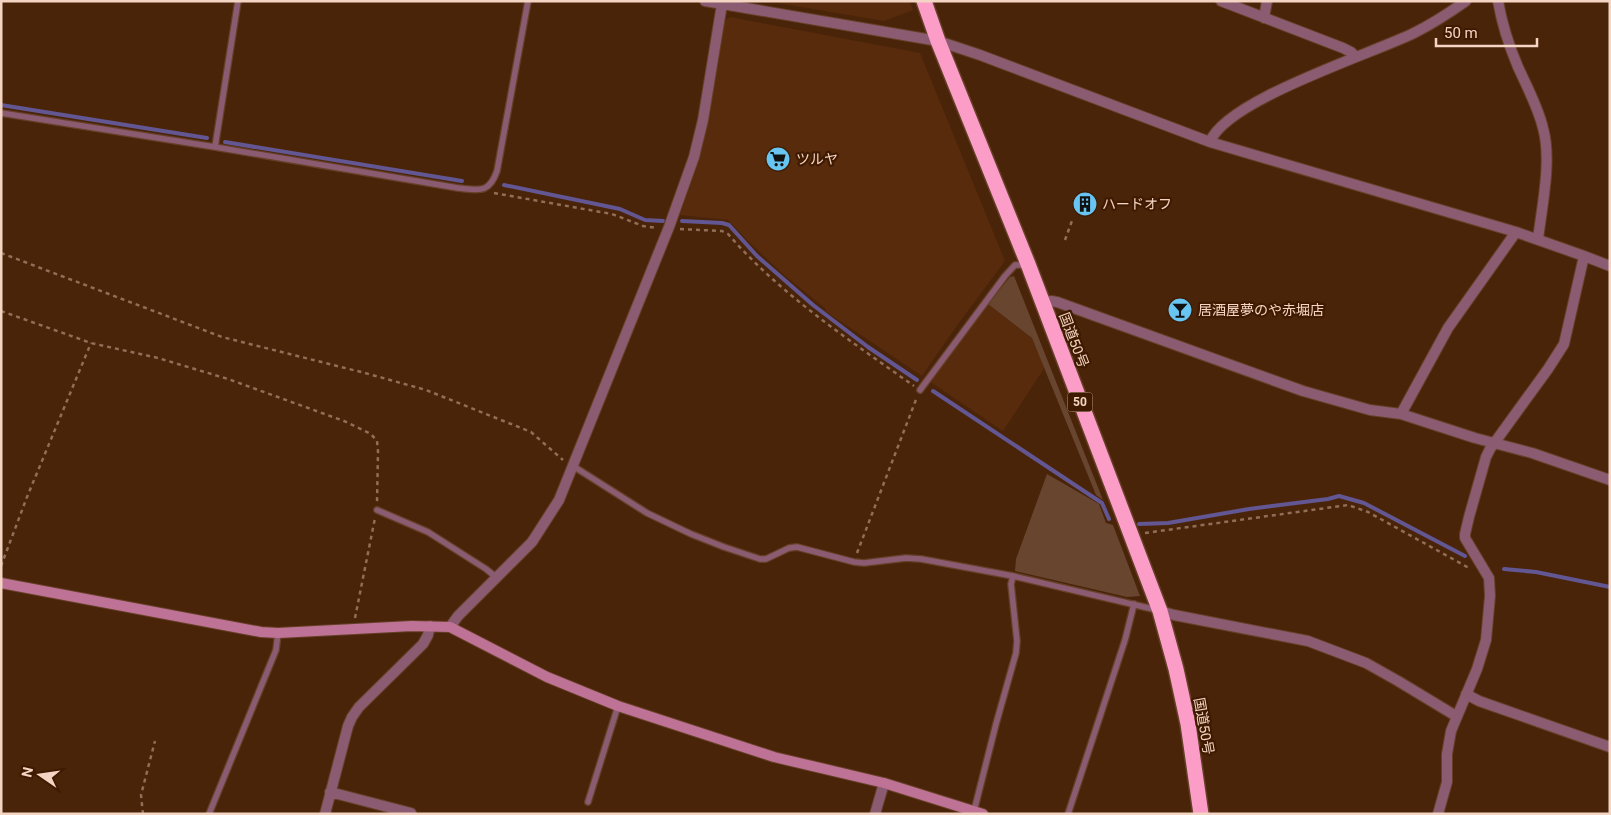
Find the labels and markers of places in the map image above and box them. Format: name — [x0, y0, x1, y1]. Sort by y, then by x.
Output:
supermarket icon: ツルヤ — [765, 146, 791, 172]
place label: ツルヤ — [796, 151, 838, 167]
building icon: ハードオフ — [1072, 191, 1098, 217]
place label: ハードオフ — [1102, 196, 1172, 212]
bar icon: 居酒屋夢のや赤堀店 — [1167, 297, 1193, 323]
place label: 居酒屋夢のや赤堀店 — [1198, 302, 1324, 318]

